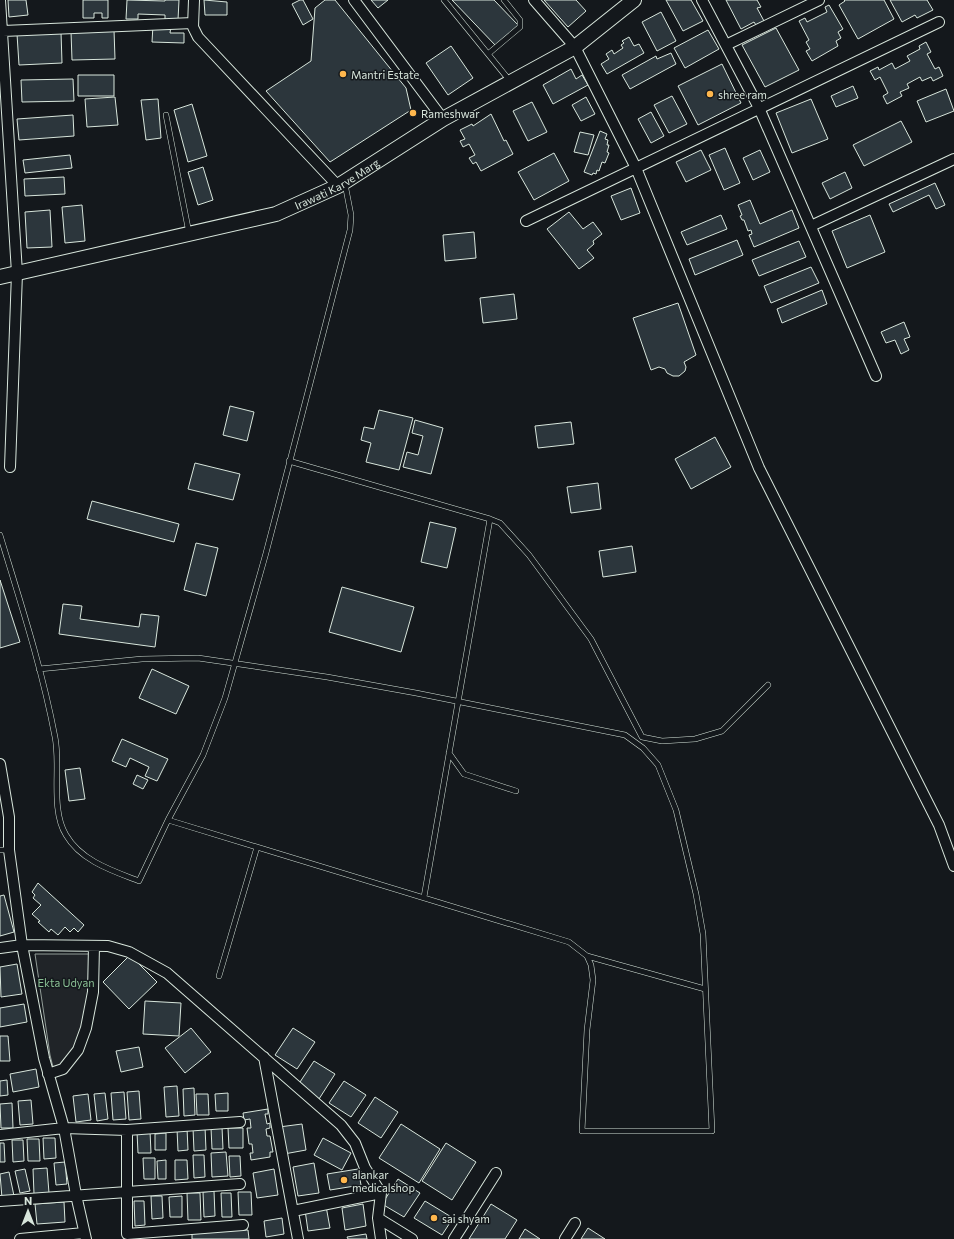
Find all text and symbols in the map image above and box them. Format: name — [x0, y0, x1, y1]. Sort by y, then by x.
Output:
place label: Mantri Estate — [351, 68, 419, 81]
marker: Mantri Estate — [338, 69, 348, 79]
place label: shree ram — [718, 88, 767, 101]
marker: shree ram — [705, 89, 715, 99]
place label: Rameshwar — [421, 107, 480, 120]
marker: Rameshwar — [408, 108, 418, 118]
street label: Irawati Karve Marg — [292, 155, 381, 211]
park label: Ekta Udyan — [38, 976, 94, 989]
place label: alankar medicalshop — [352, 1168, 415, 1194]
marker: alankar medicalshop — [339, 1175, 349, 1185]
north arrow — [8, 1191, 48, 1231]
text: N — [24, 1194, 32, 1207]
place label: sai shyam — [442, 1212, 490, 1225]
marker: sai shyam — [429, 1213, 439, 1223]

